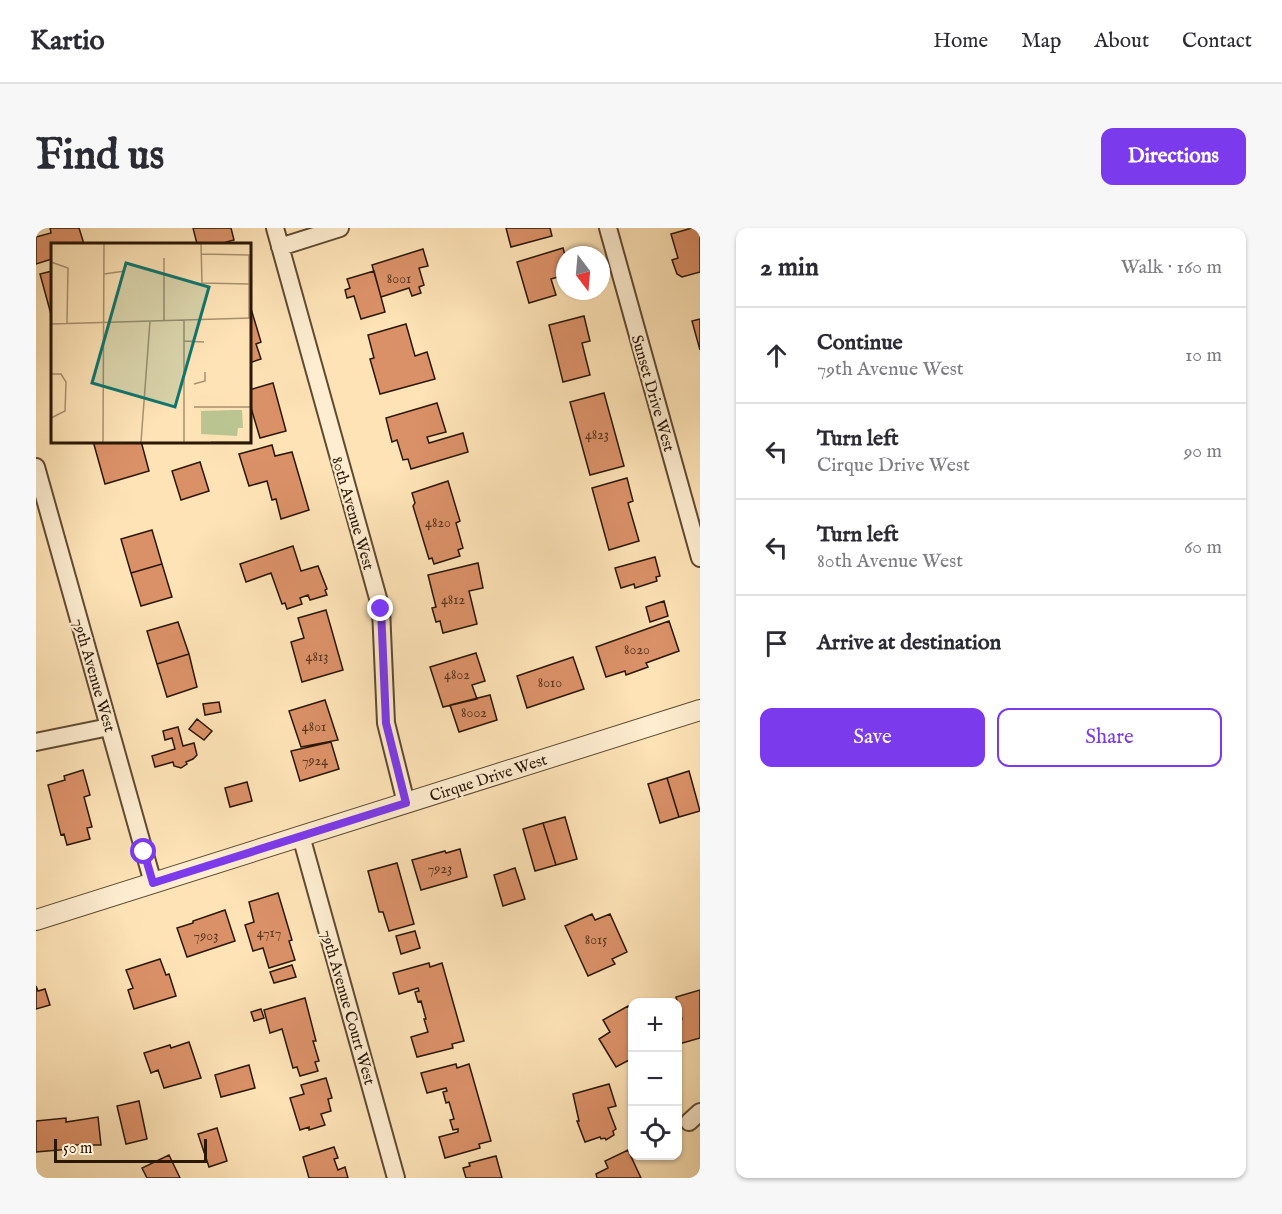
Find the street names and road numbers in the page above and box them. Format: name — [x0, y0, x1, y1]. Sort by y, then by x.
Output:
street label: Sunset Drive West — [626, 333, 678, 455]
street label: 80th Avenue West — [326, 455, 378, 573]
street label: 79th Avenue West — [67, 616, 119, 735]
street label: Cirque Drive West — [427, 750, 550, 807]
street label: 79th Avenue Court West — [315, 928, 379, 1088]

